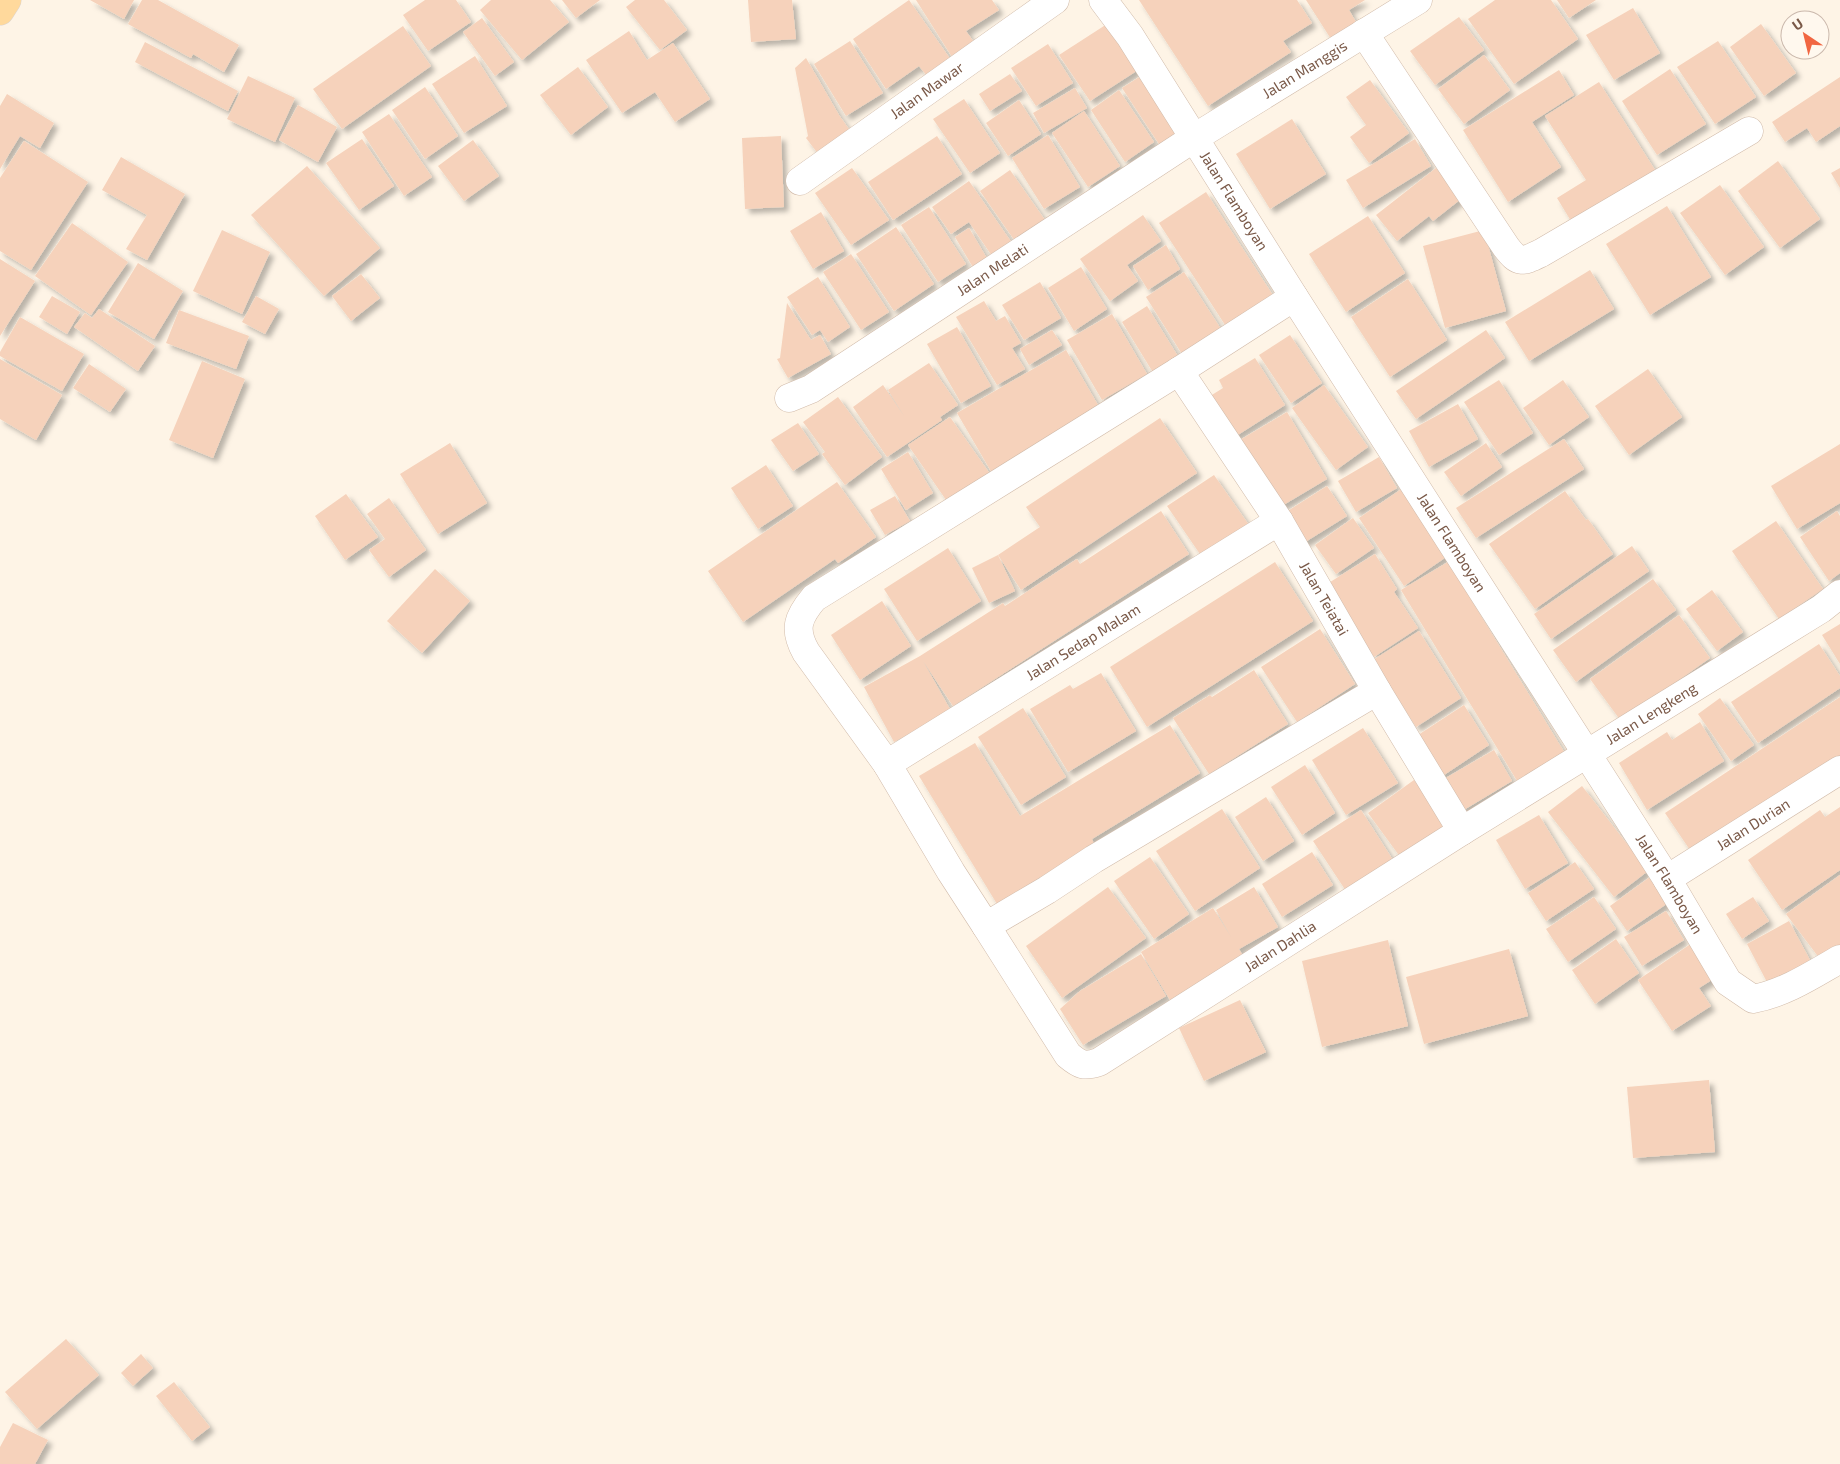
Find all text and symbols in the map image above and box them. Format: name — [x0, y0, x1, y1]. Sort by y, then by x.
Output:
north arrow — [1780, 10, 1830, 60]
text: U — [1788, 14, 1806, 34]
street label: Jalan Manggis — [1259, 36, 1350, 102]
street label: Jalan Mawar — [886, 58, 967, 122]
street label: Jalan Flamboyan — [1197, 148, 1273, 254]
street label: Jalan Melati — [953, 239, 1031, 299]
street label: Jalan Flamboyan — [1414, 489, 1491, 595]
street label: Jalan Teiatai — [1296, 558, 1353, 639]
street label: Jalan Sedap Malam — [1022, 599, 1143, 684]
street label: Jalan Lengkeng — [1602, 678, 1700, 748]
street label: Jalan Durian — [1713, 794, 1793, 854]
street label: Jalan Flamboyan — [1632, 830, 1707, 937]
street label: Jalan Dahlia — [1241, 916, 1319, 975]

